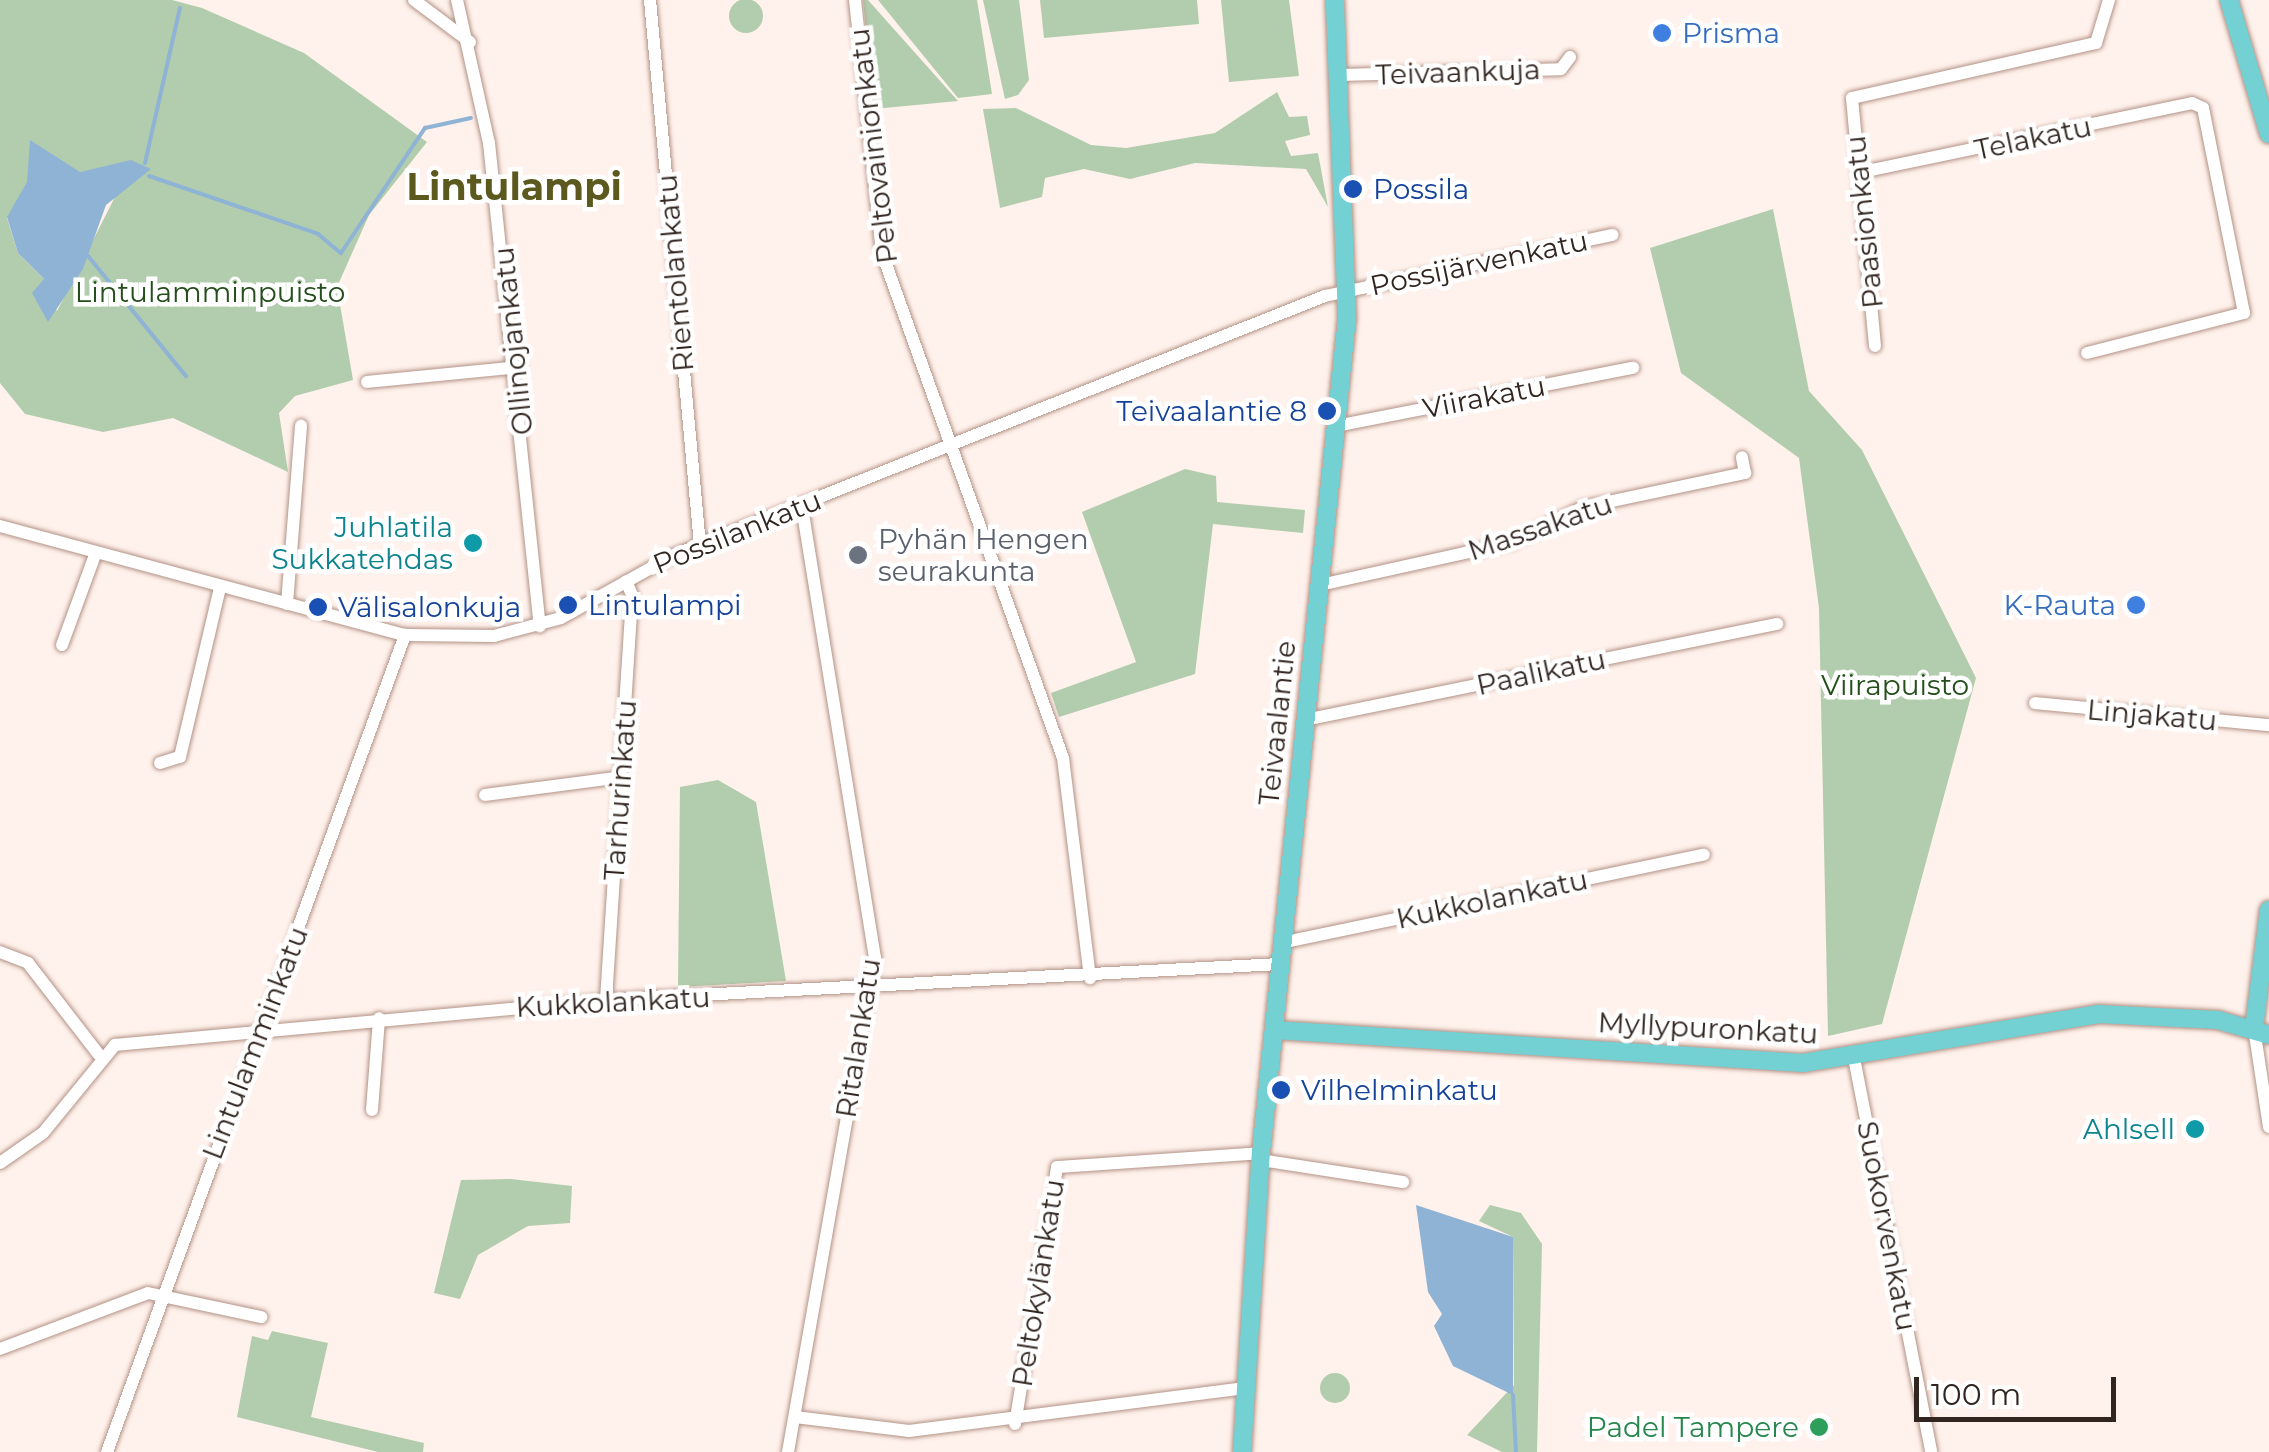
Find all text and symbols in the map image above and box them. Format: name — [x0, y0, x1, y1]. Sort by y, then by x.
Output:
place label: Prisma — [1682, 16, 1780, 50]
marker: Prisma — [1651, 22, 1673, 44]
street label: Peltovainionkatu — [842, 26, 904, 266]
street label: Teivaankuja — [1375, 52, 1541, 92]
street label: Telakatu — [1971, 109, 2095, 167]
street label: Paasionkatu — [1838, 134, 1890, 310]
district label: Lintulampi — [406, 164, 622, 210]
place label: Possila — [1373, 172, 1469, 206]
street label: Rientolankatu — [650, 173, 700, 373]
marker: Possila — [1342, 178, 1364, 200]
street label: Possijärvenkatu — [1367, 224, 1591, 302]
street label: Ollinojankatu — [486, 245, 540, 437]
park label: Lintulamminpuisto — [75, 275, 345, 309]
street label: Viirakatu — [1420, 369, 1548, 425]
place label: Teivaalantie 8 — [1116, 394, 1307, 428]
marker: Teivaalantie 8 — [1316, 400, 1338, 422]
street label: Possilankatu — [648, 483, 826, 581]
street label: Massakatu — [1463, 487, 1617, 567]
place label: Juhlatila Sukkatehdas — [271, 510, 453, 576]
place label: Pyhän Hengen seurakunta — [878, 522, 1089, 588]
marker: Juhlatila Sukkatehdas — [462, 532, 484, 554]
marker: Pyhän Hengen seurakunta — [847, 544, 869, 566]
place label: Lintulampi — [588, 588, 741, 622]
place label: K-Rauta — [2004, 588, 2116, 622]
place label: Välisalonkuja — [338, 590, 521, 624]
marker: Lintulampi — [557, 594, 579, 616]
marker: K-Rauta — [2125, 594, 2147, 616]
marker: Välisalonkuja — [307, 596, 329, 618]
street label: Teivaalantie — [1252, 639, 1302, 807]
street label: Paalikatu — [1473, 642, 1609, 702]
park label: Viirapuisto — [1821, 668, 1969, 702]
street label: Linjakatu — [2086, 693, 2218, 737]
street label: Tarhurinkatu — [597, 698, 643, 882]
street label: Kukkolankatu — [1393, 862, 1591, 936]
street label: Lintulamminkatu — [195, 922, 315, 1164]
street label: Ritalankatu — [829, 956, 887, 1120]
street label: Kukkolankatu — [515, 980, 711, 1024]
street label: Myllypuronkatu — [1597, 1005, 1819, 1051]
place label: Vilhelminkatu — [1301, 1073, 1498, 1107]
marker: Vilhelminkatu — [1270, 1079, 1292, 1101]
place label: Ahlsell — [2083, 1112, 2175, 1146]
street label: Suokorvenkatu — [1850, 1118, 1924, 1334]
marker: Ahlsell — [2184, 1118, 2206, 1140]
street label: Peltokylänkatu — [1005, 1177, 1071, 1389]
scale bar — [1919, 1357, 2122, 1419]
text: 100 m — [1931, 1376, 2021, 1413]
place label: Padel Tampere — [1587, 1410, 1799, 1444]
marker: Padel Tampere — [1808, 1416, 1830, 1438]

